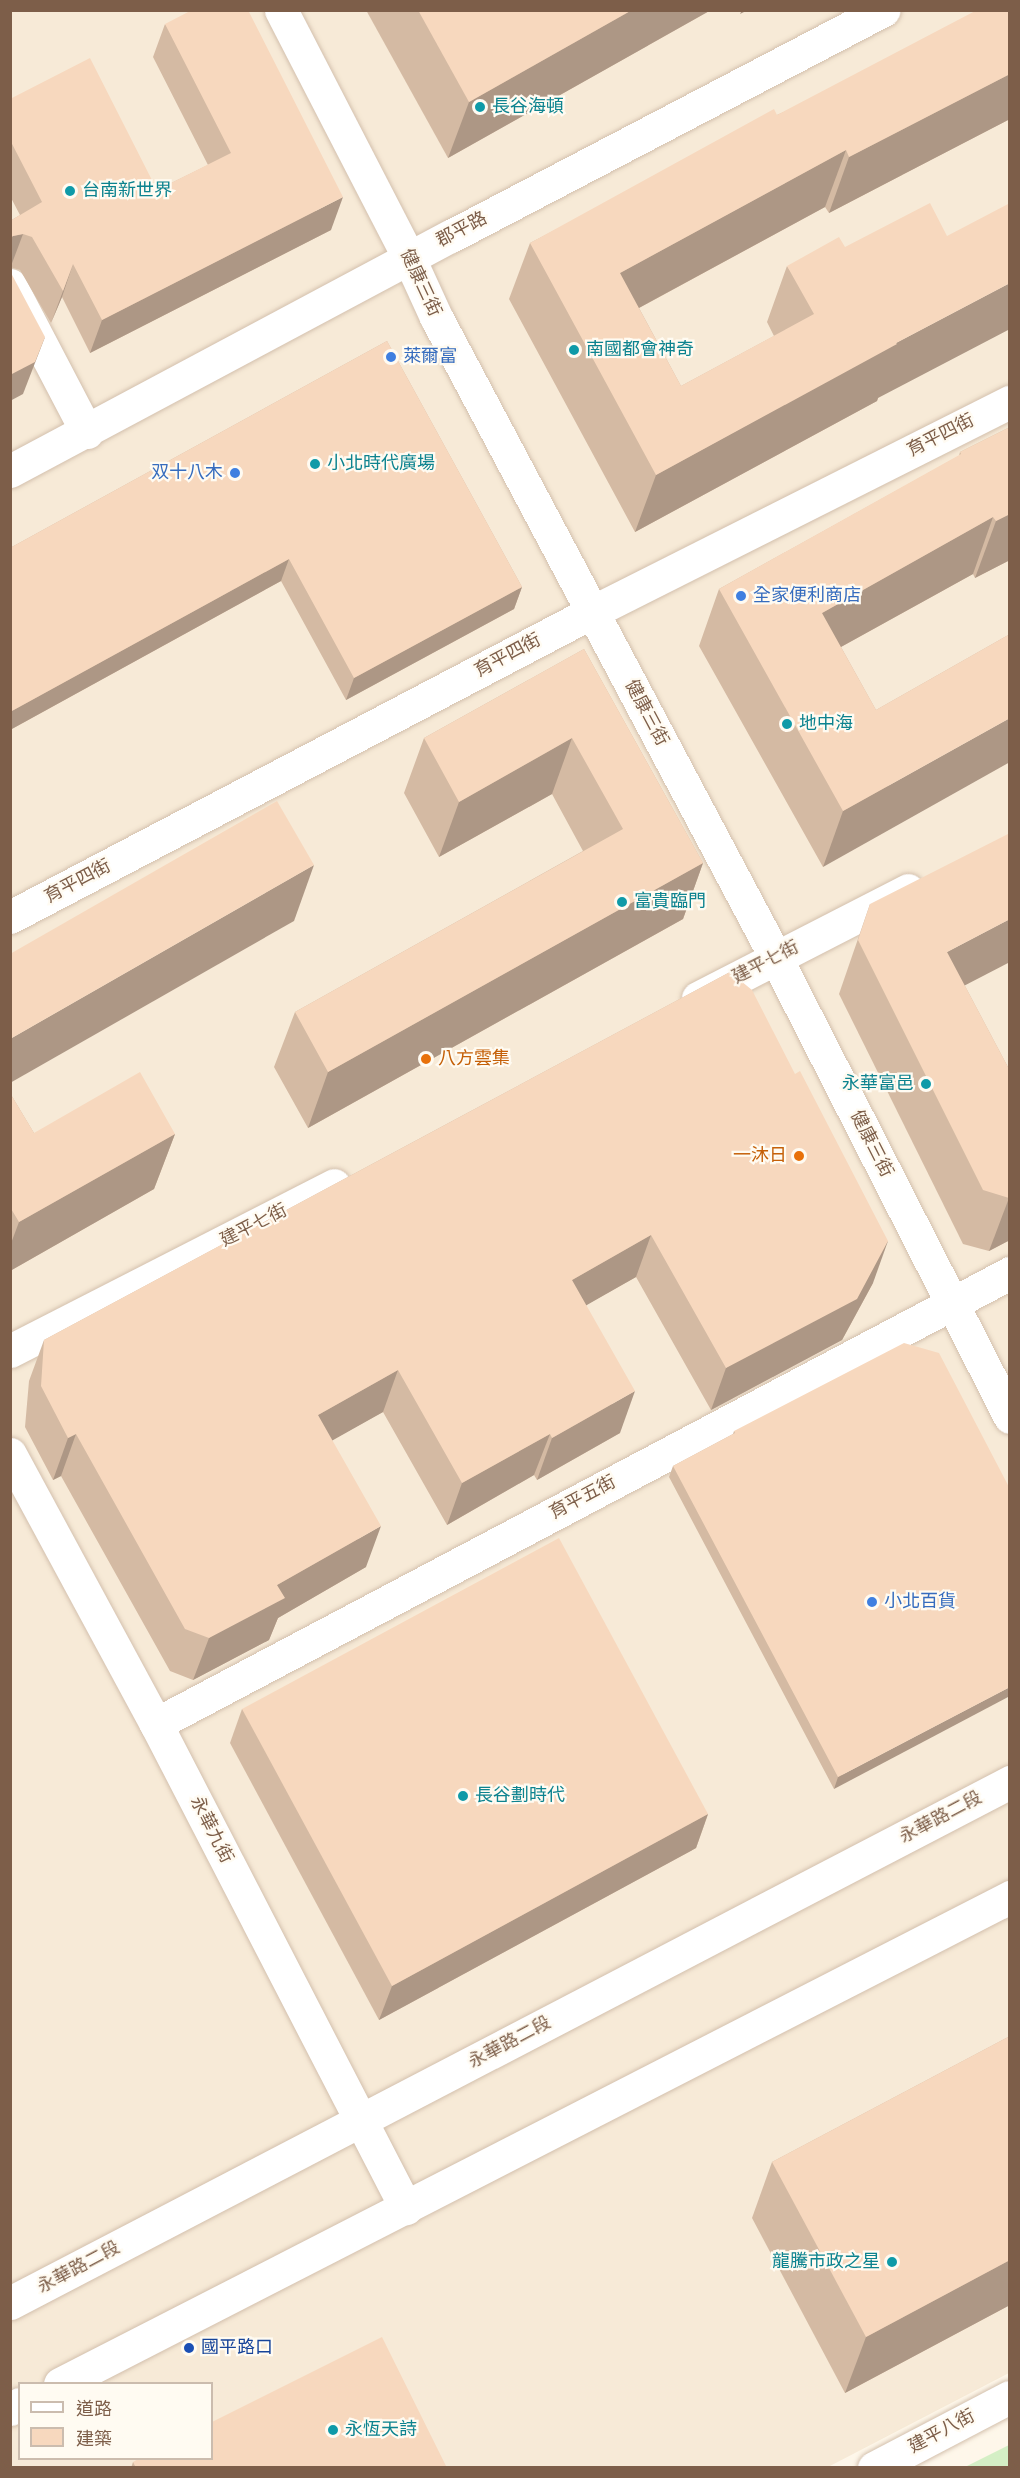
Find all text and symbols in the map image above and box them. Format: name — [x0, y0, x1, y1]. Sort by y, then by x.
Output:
place label: 長谷海頓 — [492, 96, 564, 118]
marker: 長谷海頓 — [473, 100, 487, 114]
place label: 台南新世界 — [82, 180, 172, 202]
marker: 台南新世界 — [63, 184, 77, 198]
street label: 郡平路 — [433, 208, 491, 252]
street label: 健康三街 — [395, 246, 445, 320]
place label: 南國都會神奇 — [586, 339, 694, 361]
marker: 南國都會神奇 — [567, 343, 581, 357]
place label: 萊爾富 — [403, 346, 457, 368]
marker: 萊爾富 — [384, 350, 398, 364]
street label: 育平四街 — [904, 410, 978, 462]
place label: 小北時代廣場 — [327, 453, 435, 475]
marker: 小北時代廣場 — [308, 457, 322, 471]
place label: 双十八木 — [151, 462, 223, 484]
marker: 双十八木 — [228, 466, 242, 480]
place label: 全家便利商店 — [753, 585, 861, 607]
marker: 全家便利商店 — [734, 589, 748, 603]
street label: 育平四街 — [471, 630, 545, 682]
street label: 健康三街 — [620, 676, 672, 750]
place label: 地中海 — [799, 713, 853, 735]
marker: 地中海 — [780, 717, 794, 731]
street label: 育平四街 — [41, 856, 115, 908]
place label: 富貴臨門 — [634, 891, 706, 913]
marker: 富貴臨門 — [615, 895, 629, 909]
street label: 建平七街 — [729, 937, 803, 989]
place label: 八方雲集 — [438, 1048, 510, 1070]
marker: 八方雲集 — [419, 1052, 433, 1066]
place label: 永華富邑 — [842, 1073, 914, 1095]
marker: 永華富邑 — [919, 1077, 933, 1091]
street label: 健康三街 — [845, 1107, 897, 1181]
place label: 一沐日 — [733, 1145, 787, 1167]
marker: 一沐日 — [792, 1149, 806, 1163]
street label: 建平七街 — [217, 1200, 291, 1252]
street label: 育平五街 — [546, 1472, 620, 1524]
place label: 小北百貨 — [884, 1591, 956, 1613]
marker: 小北百貨 — [865, 1595, 879, 1609]
place label: 長谷劃時代 — [475, 1785, 565, 1807]
street label: 永華路二段 — [896, 1787, 986, 1849]
marker: 長谷劃時代 — [456, 1789, 470, 1803]
street label: 永華九街 — [185, 1793, 237, 1867]
street label: 永華路二段 — [465, 2012, 555, 2074]
street label: 永華路二段 — [34, 2237, 124, 2299]
place label: 龍騰市政之星 — [772, 2251, 880, 2273]
marker: 龍騰市政之星 — [885, 2255, 899, 2269]
place label: 國平路口 — [201, 2337, 273, 2359]
marker: 國平路口 — [182, 2341, 196, 2355]
legend — [18, 2382, 213, 2460]
text: 道路 — [76, 2401, 112, 2419]
street label: 建平八街 — [905, 2406, 979, 2458]
place label: 永恆天詩 — [345, 2419, 417, 2441]
marker: 永恆天詩 — [326, 2423, 340, 2437]
text: 建築 — [76, 2431, 112, 2449]

